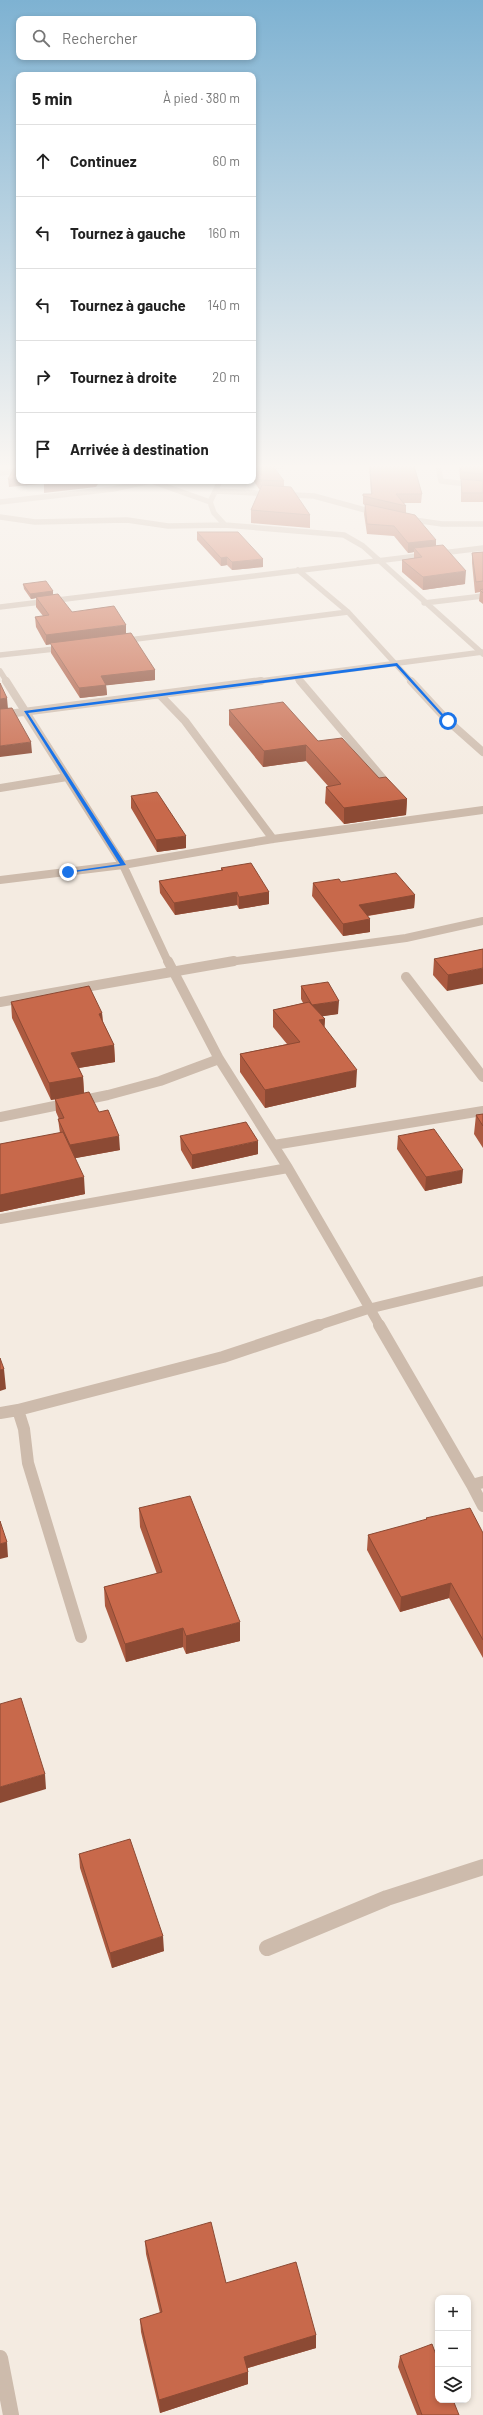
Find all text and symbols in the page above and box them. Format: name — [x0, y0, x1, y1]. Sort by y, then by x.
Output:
search box — [16, 16, 256, 60]
icon: search — [30, 27, 52, 49]
text: Rechercher — [62, 29, 138, 47]
text: 5 min — [32, 88, 72, 108]
text: À pied · 380 m — [163, 90, 240, 106]
icon: ahead — [32, 150, 54, 172]
text: Continuez — [70, 152, 137, 170]
text: 60 m — [213, 153, 240, 169]
icon: left — [32, 222, 54, 244]
text: Tournez à gauche — [70, 224, 186, 242]
text: 160 m — [208, 225, 240, 241]
icon: left — [32, 294, 54, 316]
text: Tournez à gauche — [70, 296, 186, 314]
text: 140 m — [208, 297, 240, 313]
icon: right — [32, 366, 54, 388]
text: Tournez à droite — [70, 368, 177, 386]
text: 20 m — [212, 369, 240, 385]
icon: arrive — [32, 438, 54, 460]
text: Arrivée à destination — [70, 440, 209, 458]
route start — [439, 712, 457, 730]
route end — [59, 863, 77, 881]
map controls — [435, 2295, 471, 2403]
button: + — [435, 2295, 471, 2331]
button: − — [435, 2331, 471, 2367]
button: layers — [435, 2367, 471, 2403]

